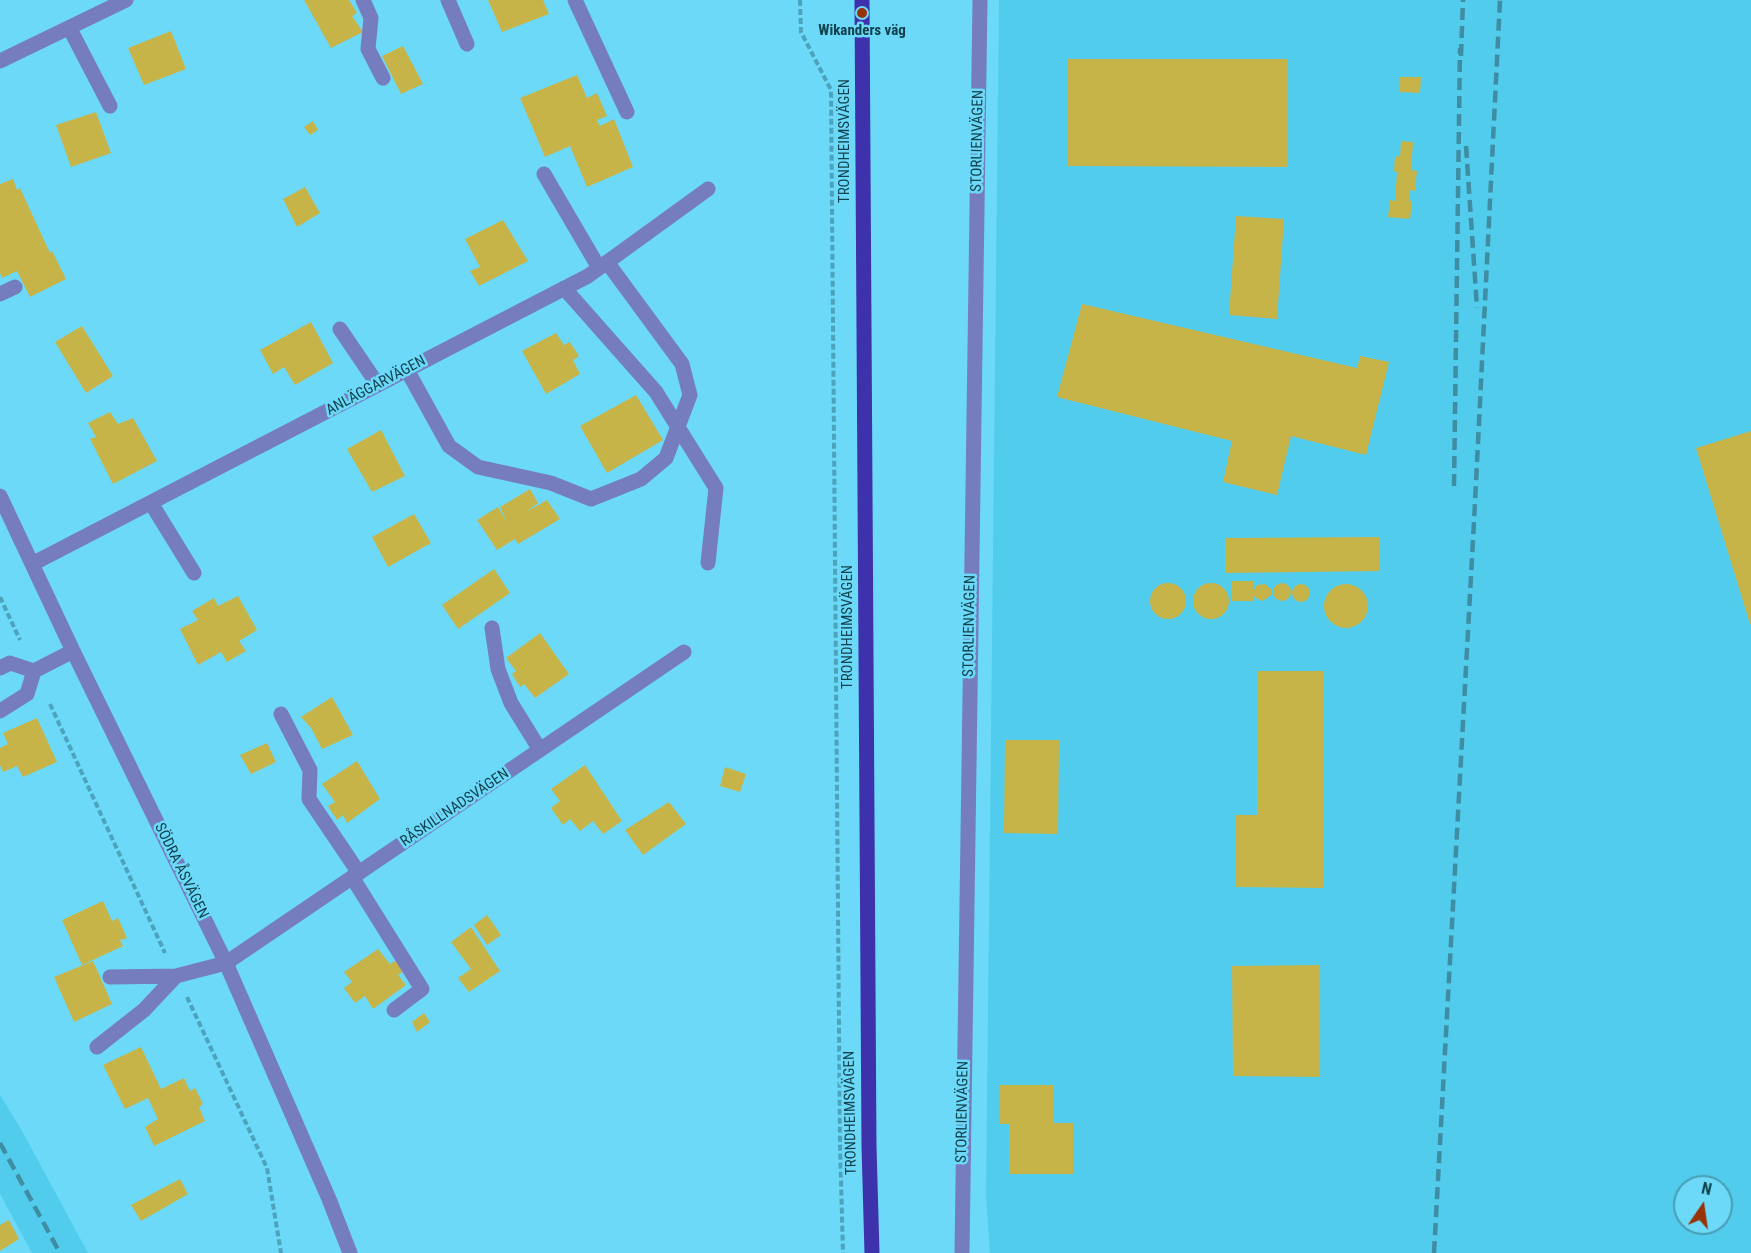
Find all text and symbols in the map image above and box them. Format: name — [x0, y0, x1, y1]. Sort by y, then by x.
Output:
marker: Wikanders väg — [855, 6, 869, 20]
place label: Wikanders väg — [818, 22, 906, 40]
street label: TRONDHEIMSVÄGEN — [836, 79, 854, 203]
street label: STORLIENVÄGEN — [968, 90, 988, 192]
street label: ANLÄGGARVÄGEN — [323, 352, 429, 420]
street label: TRONDHEIMSVÄGEN — [839, 565, 857, 689]
street label: STORLIENVÄGEN — [960, 575, 980, 677]
street label: RÅSKILLNADSVÄGEN — [397, 765, 513, 851]
street label: SÖDRA ÅSVÄGEN — [150, 820, 212, 922]
street label: TRONDHEIMSVÄGEN — [841, 1051, 861, 1175]
street label: STORLIENVÄGEN — [953, 1061, 973, 1163]
north arrow — [1673, 1175, 1733, 1235]
text: N — [1700, 1179, 1714, 1199]

